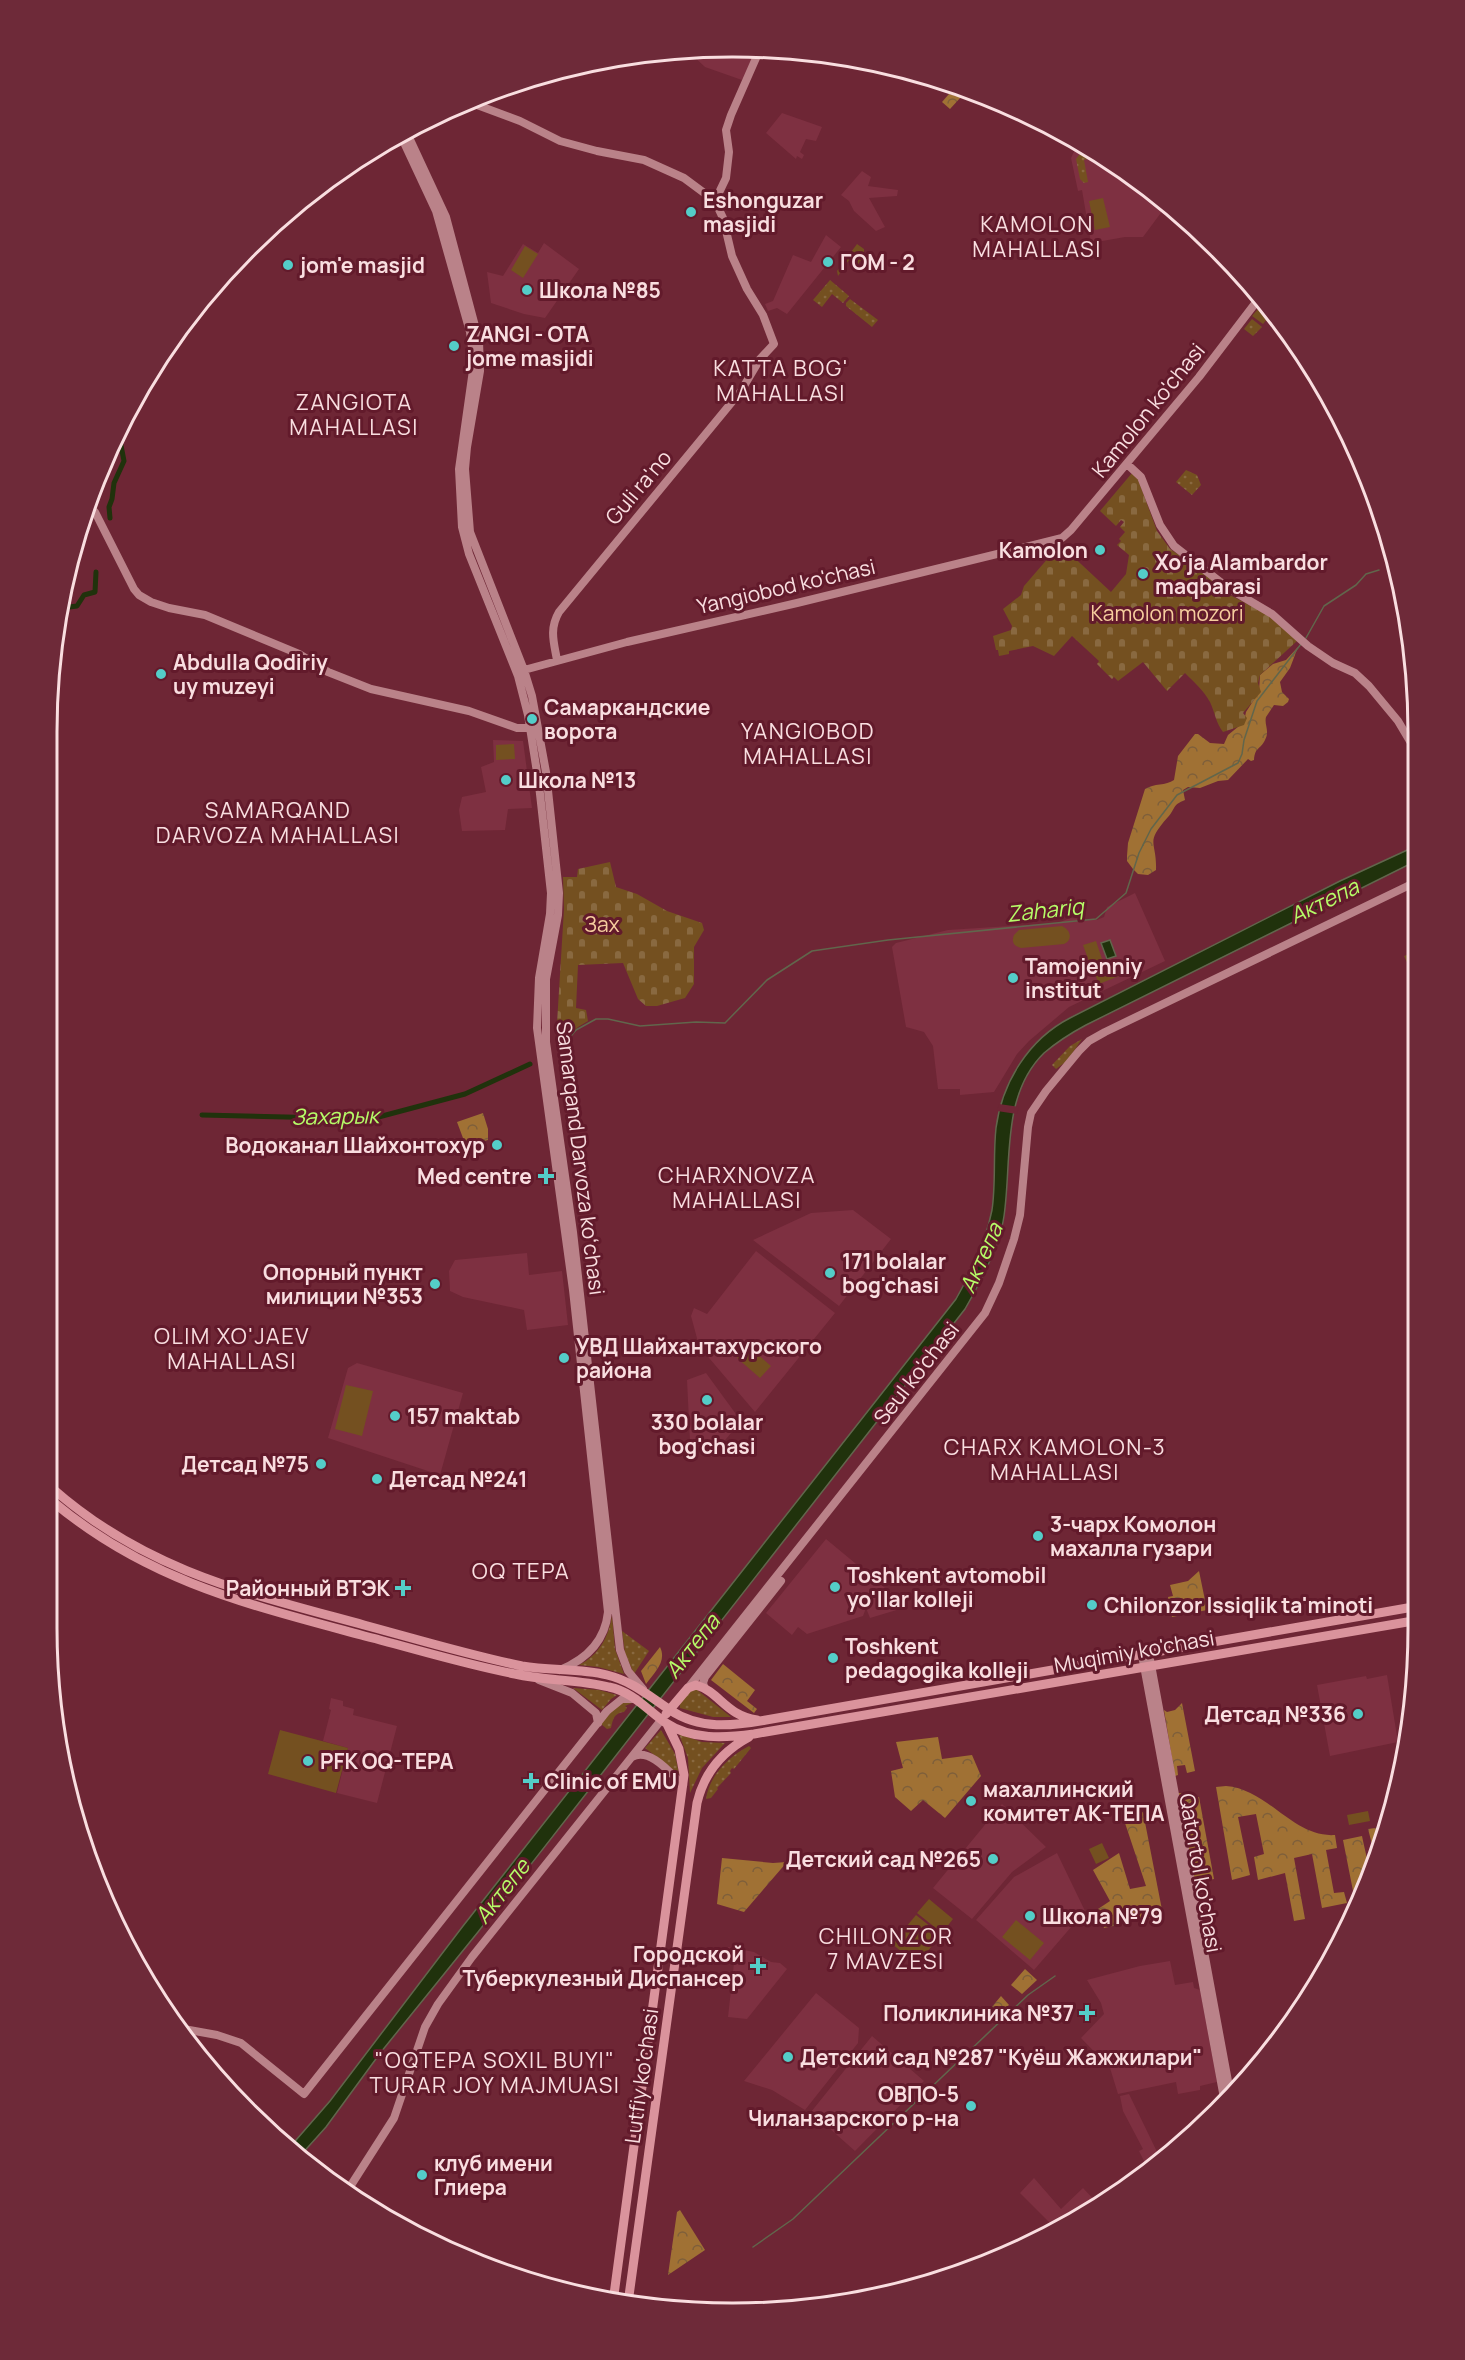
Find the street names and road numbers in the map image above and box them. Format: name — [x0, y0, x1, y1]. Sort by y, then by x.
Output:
street label: Kamolon ko'chasi — [1085, 337, 1211, 483]
street label: Guli ra'no — [599, 444, 677, 530]
street label: Yangiobod ko'chasi — [694, 552, 878, 620]
street label: Samarqand Darvoza koʻchasi — [550, 1019, 612, 1297]
street label: Seul ko'chasi — [867, 1316, 965, 1430]
street label: Muqimiy ko'chasi — [1052, 1623, 1216, 1679]
street label: Qatortol ko'chasi — [1173, 1791, 1229, 1955]
street label: Lutfiy ko'chasi — [618, 2007, 664, 2145]

